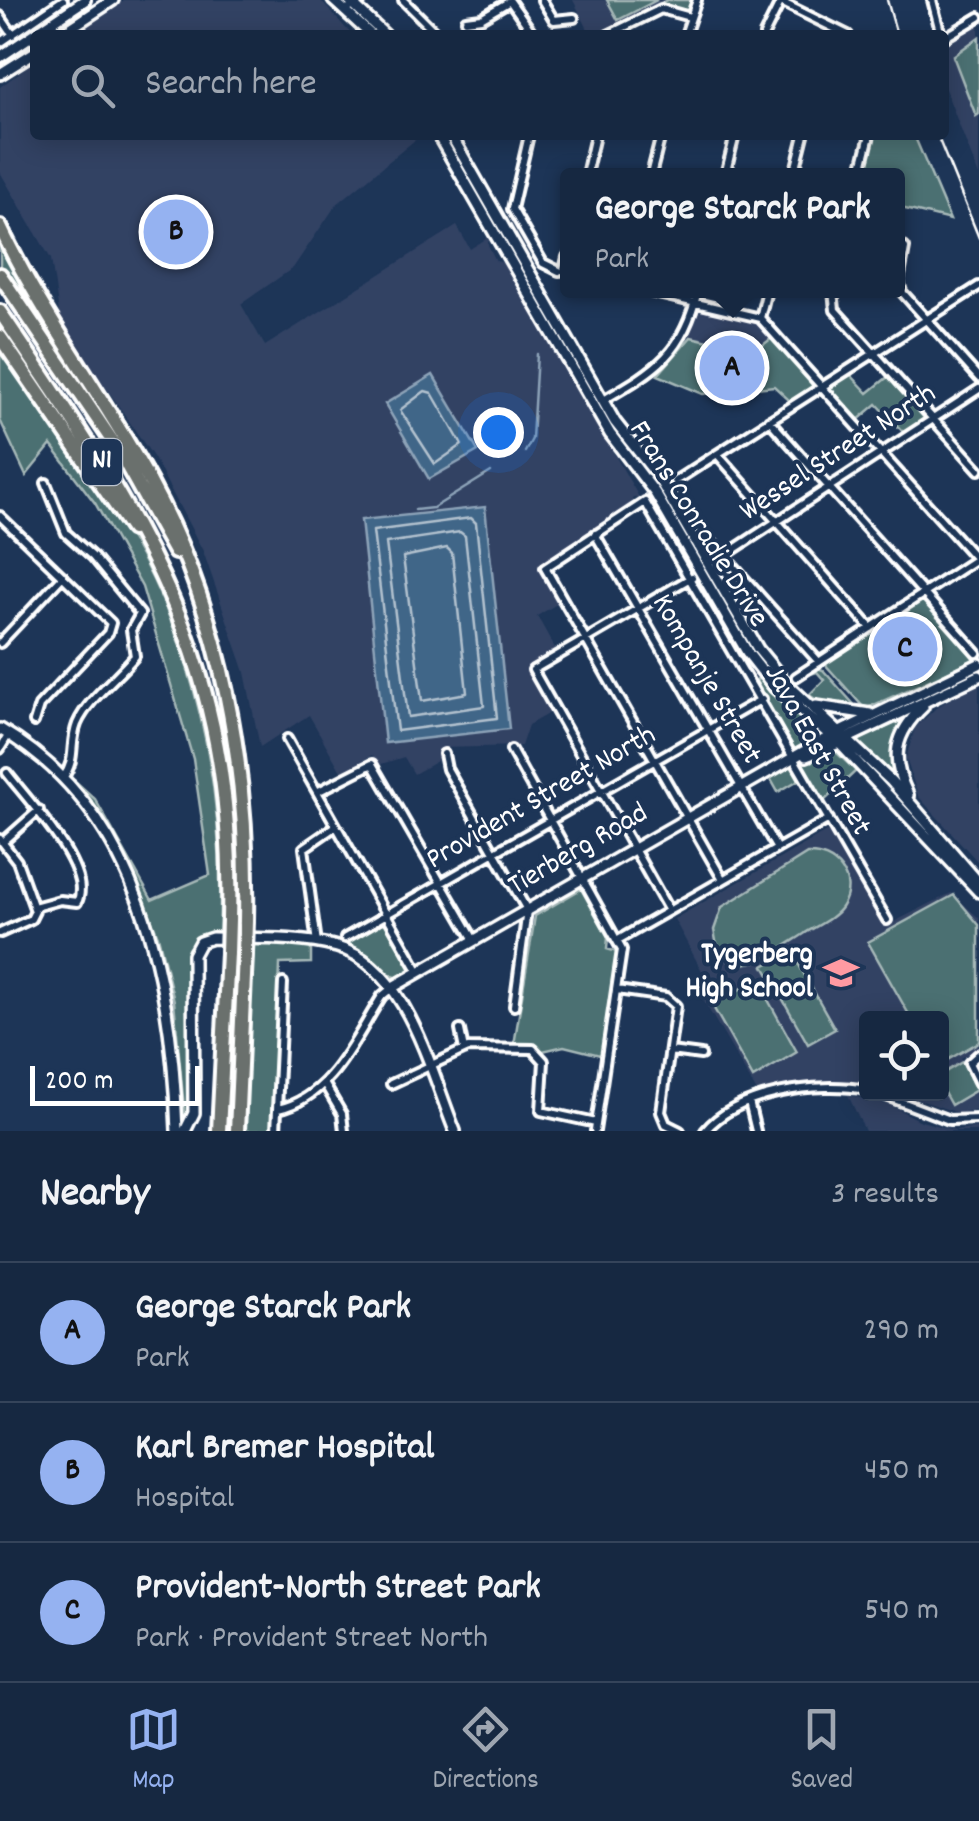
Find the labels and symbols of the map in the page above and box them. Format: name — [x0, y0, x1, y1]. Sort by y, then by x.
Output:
pin: B — [144, 194, 208, 270]
pin: A — [700, 330, 764, 406]
street label: Wessel Street North — [732, 374, 946, 534]
your location — [473, 407, 524, 458]
street label: Frans Conradie Drive — [616, 413, 778, 637]
road number: N1 — [82, 439, 122, 485]
street label: Kompanje Street — [639, 587, 771, 773]
pin: C — [872, 612, 938, 686]
street label: Java East Street — [751, 658, 881, 844]
street label: Provident Street North — [419, 716, 665, 882]
street label: Tierberg Road — [501, 794, 657, 908]
place label: Tygerberg High School — [686, 935, 814, 1012]
school or university icon: Tygerberg High School — [822, 954, 860, 992]
scale bar — [30, 1061, 200, 1106]

